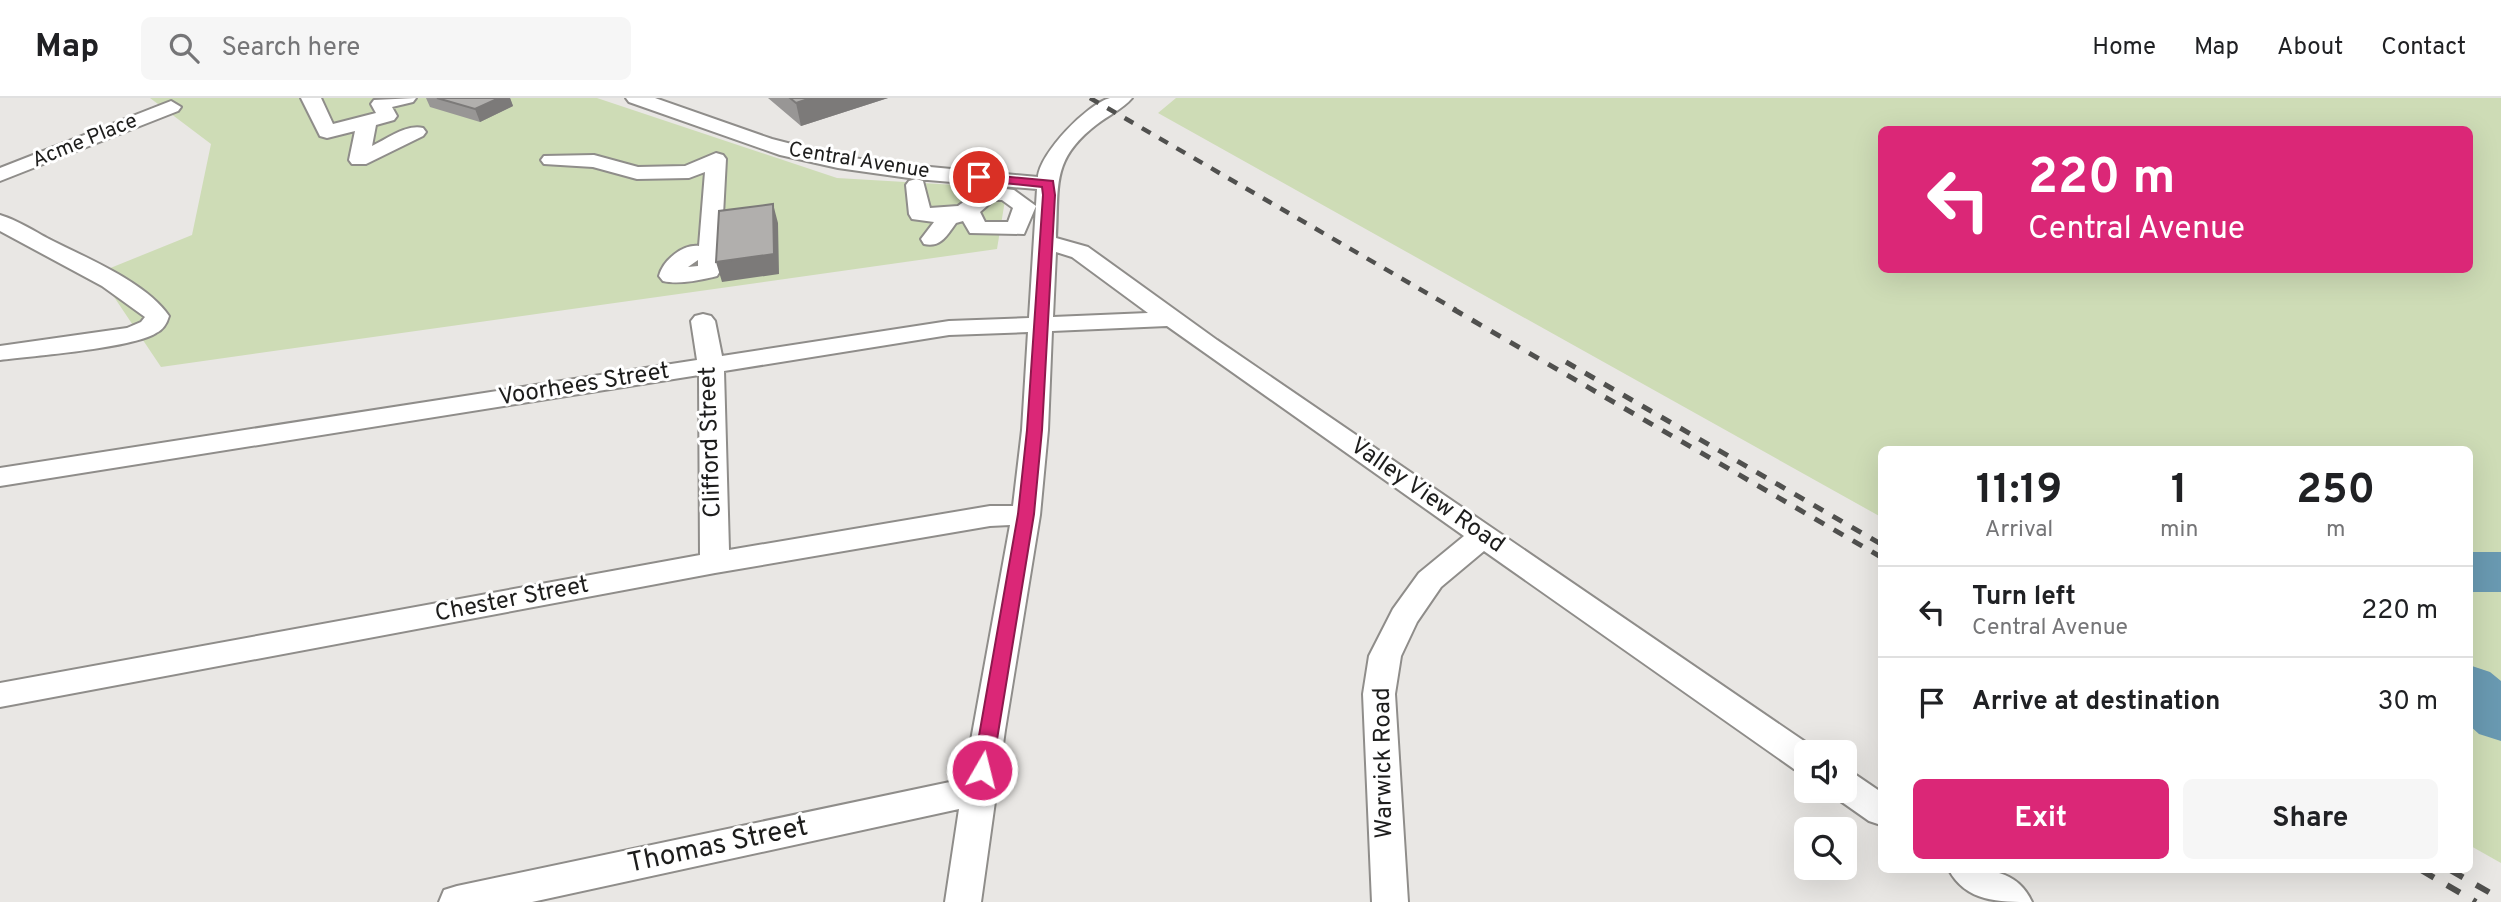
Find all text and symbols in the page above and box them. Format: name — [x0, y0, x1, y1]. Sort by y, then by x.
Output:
search box — [141, 17, 631, 80]
text: Map — [35, 27, 99, 69]
icon: search — [165, 29, 203, 67]
text: Search here — [221, 32, 360, 65]
text: Home — [2092, 33, 2156, 63]
text: Map — [2194, 33, 2239, 63]
text: About — [2277, 33, 2343, 63]
text: Contact — [2381, 33, 2466, 63]
street label: Acme Place — [28, 108, 142, 174]
street label: Central Avenue — [787, 137, 931, 185]
pin — [949, 147, 1009, 207]
text: 220 m — [2028, 149, 2175, 211]
icon: left — [1913, 154, 2004, 245]
icon: arrive — [960, 158, 998, 196]
text: Central Avenue — [2028, 210, 2245, 250]
street label: Voorhees Street — [496, 357, 672, 413]
street label: Clifford Street — [693, 366, 729, 518]
street label: Valley View Road — [1344, 432, 1510, 560]
text: 11:19 — [1976, 465, 2062, 518]
text: 1 — [2171, 465, 2188, 518]
text: 250 — [2296, 465, 2375, 518]
text: Arrival — [1985, 516, 2053, 545]
text: min — [2160, 516, 2198, 545]
text: m — [2326, 516, 2345, 545]
street label: Chester Street — [433, 570, 591, 630]
text: Turn left — [1972, 581, 2076, 614]
icon: left — [1913, 593, 1951, 631]
text: 220 m — [2361, 595, 2438, 628]
text: Central Avenue — [1972, 614, 2128, 643]
icon: arrive — [1913, 684, 1951, 722]
text: Arrive at destination — [1972, 686, 2220, 719]
text: 30 m — [2378, 686, 2438, 719]
street label: Warwick Road — [1368, 687, 1400, 839]
position arrow — [945, 733, 1019, 807]
map controls — [1794, 740, 1857, 880]
button: sound — [1794, 740, 1857, 803]
button: Exit — [1913, 779, 2169, 859]
button: Share — [2183, 779, 2438, 859]
street label: Thomas Street — [625, 809, 811, 883]
button: search — [1794, 817, 1857, 880]

